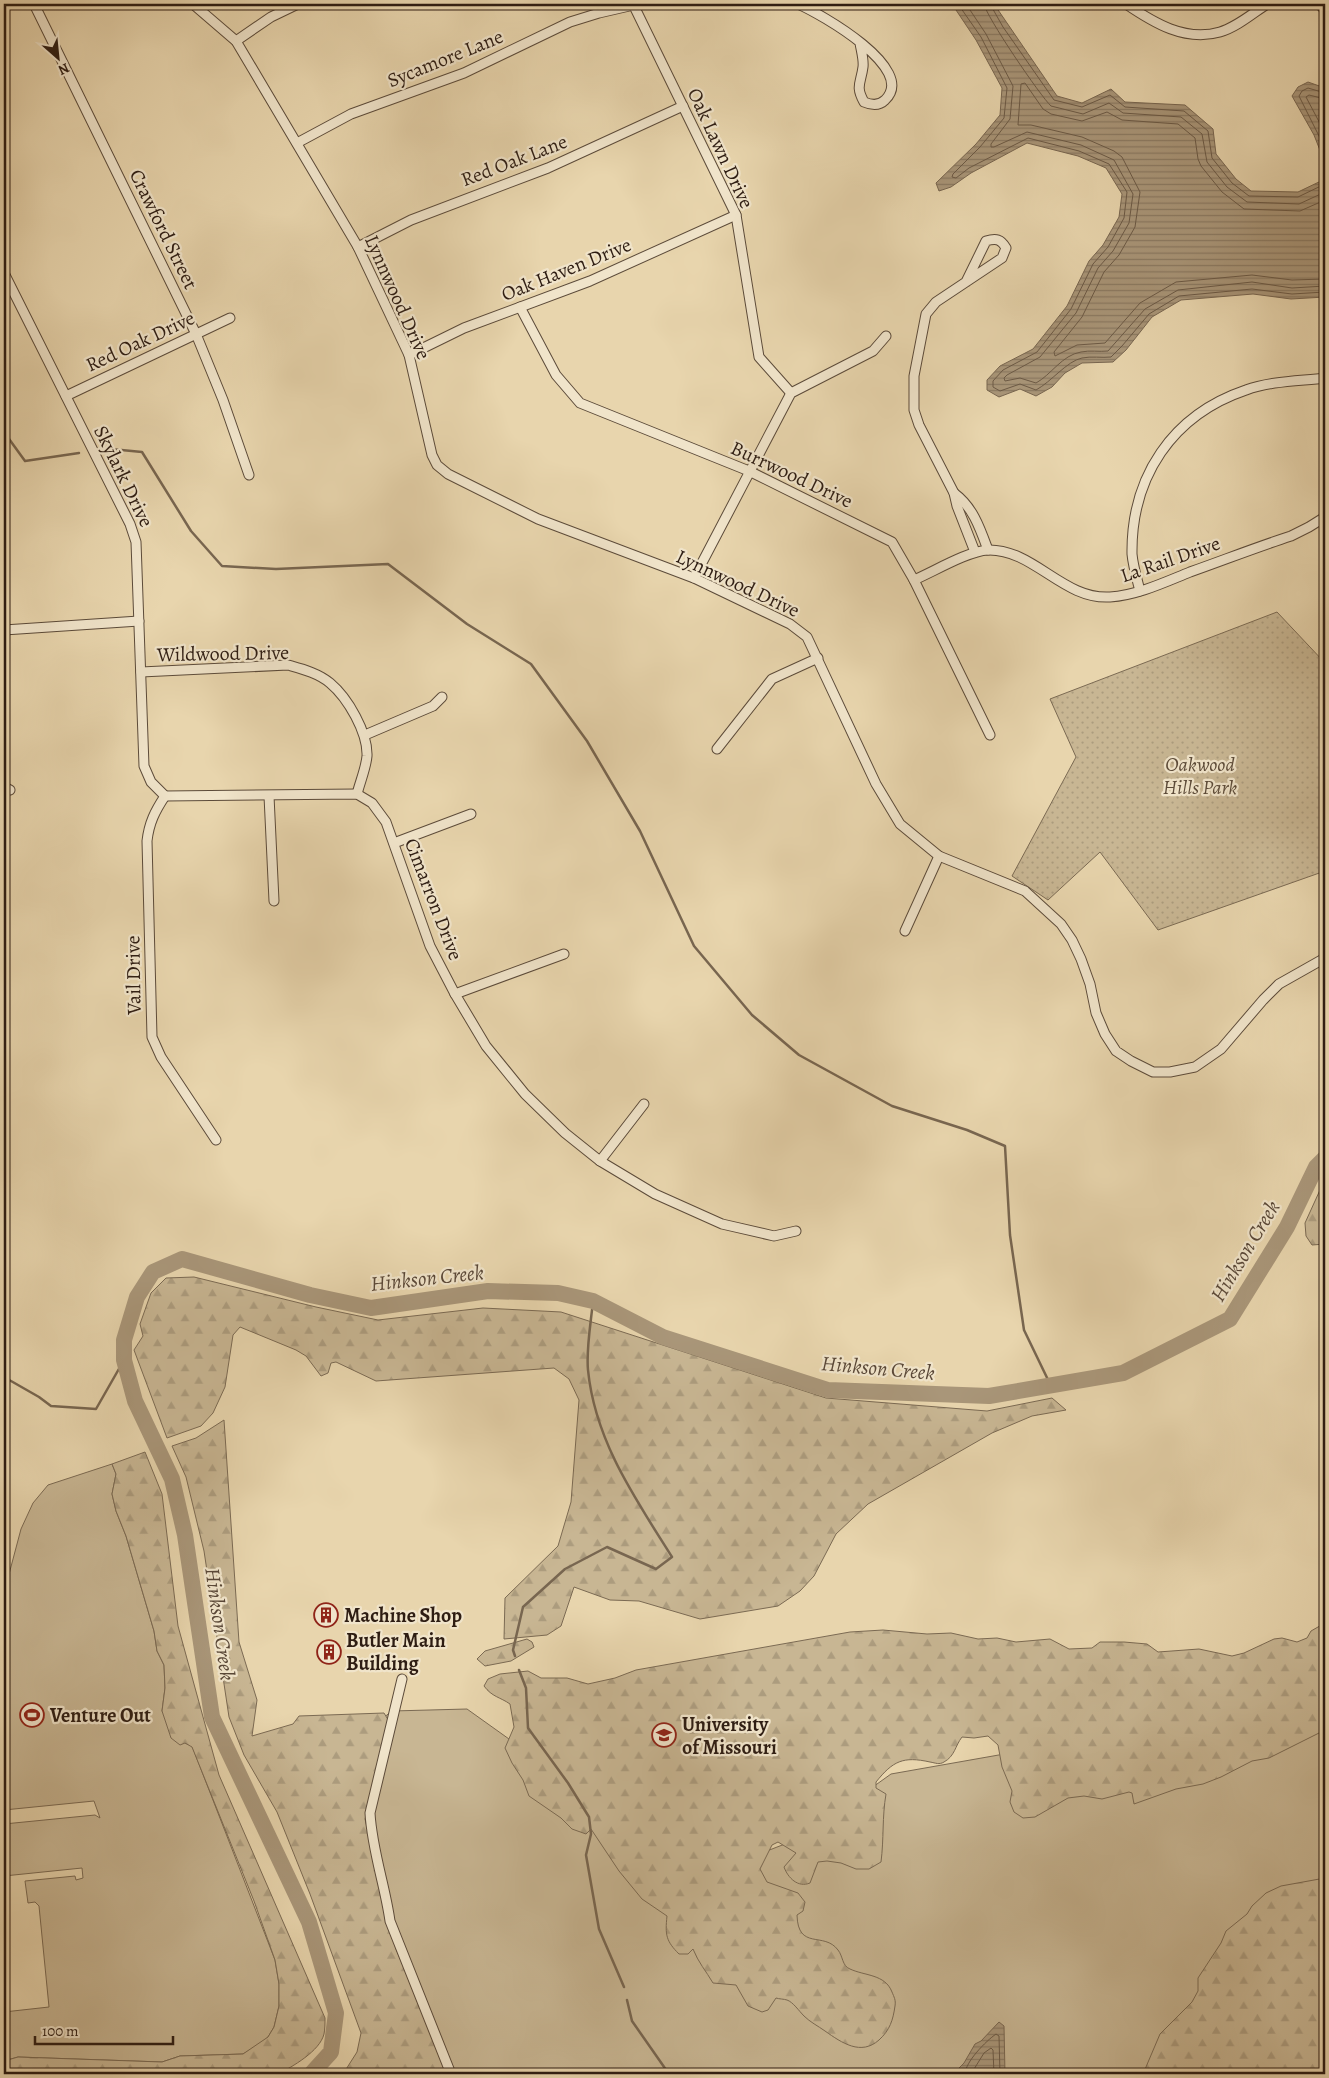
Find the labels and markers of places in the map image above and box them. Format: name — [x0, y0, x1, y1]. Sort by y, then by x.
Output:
building icon: Machine Shop — [313, 1602, 339, 1628]
place label: Machine Shop — [344, 1602, 462, 1629]
place label: Butler Main Building — [346, 1627, 446, 1677]
building icon: Butler Main Building — [316, 1639, 342, 1665]
sports icon: Venture Out — [19, 1702, 45, 1728]
place label: Venture Out — [49, 1702, 151, 1729]
place label: University of Missouri — [682, 1711, 777, 1761]
school or university icon: University of Missouri — [651, 1722, 677, 1748]

